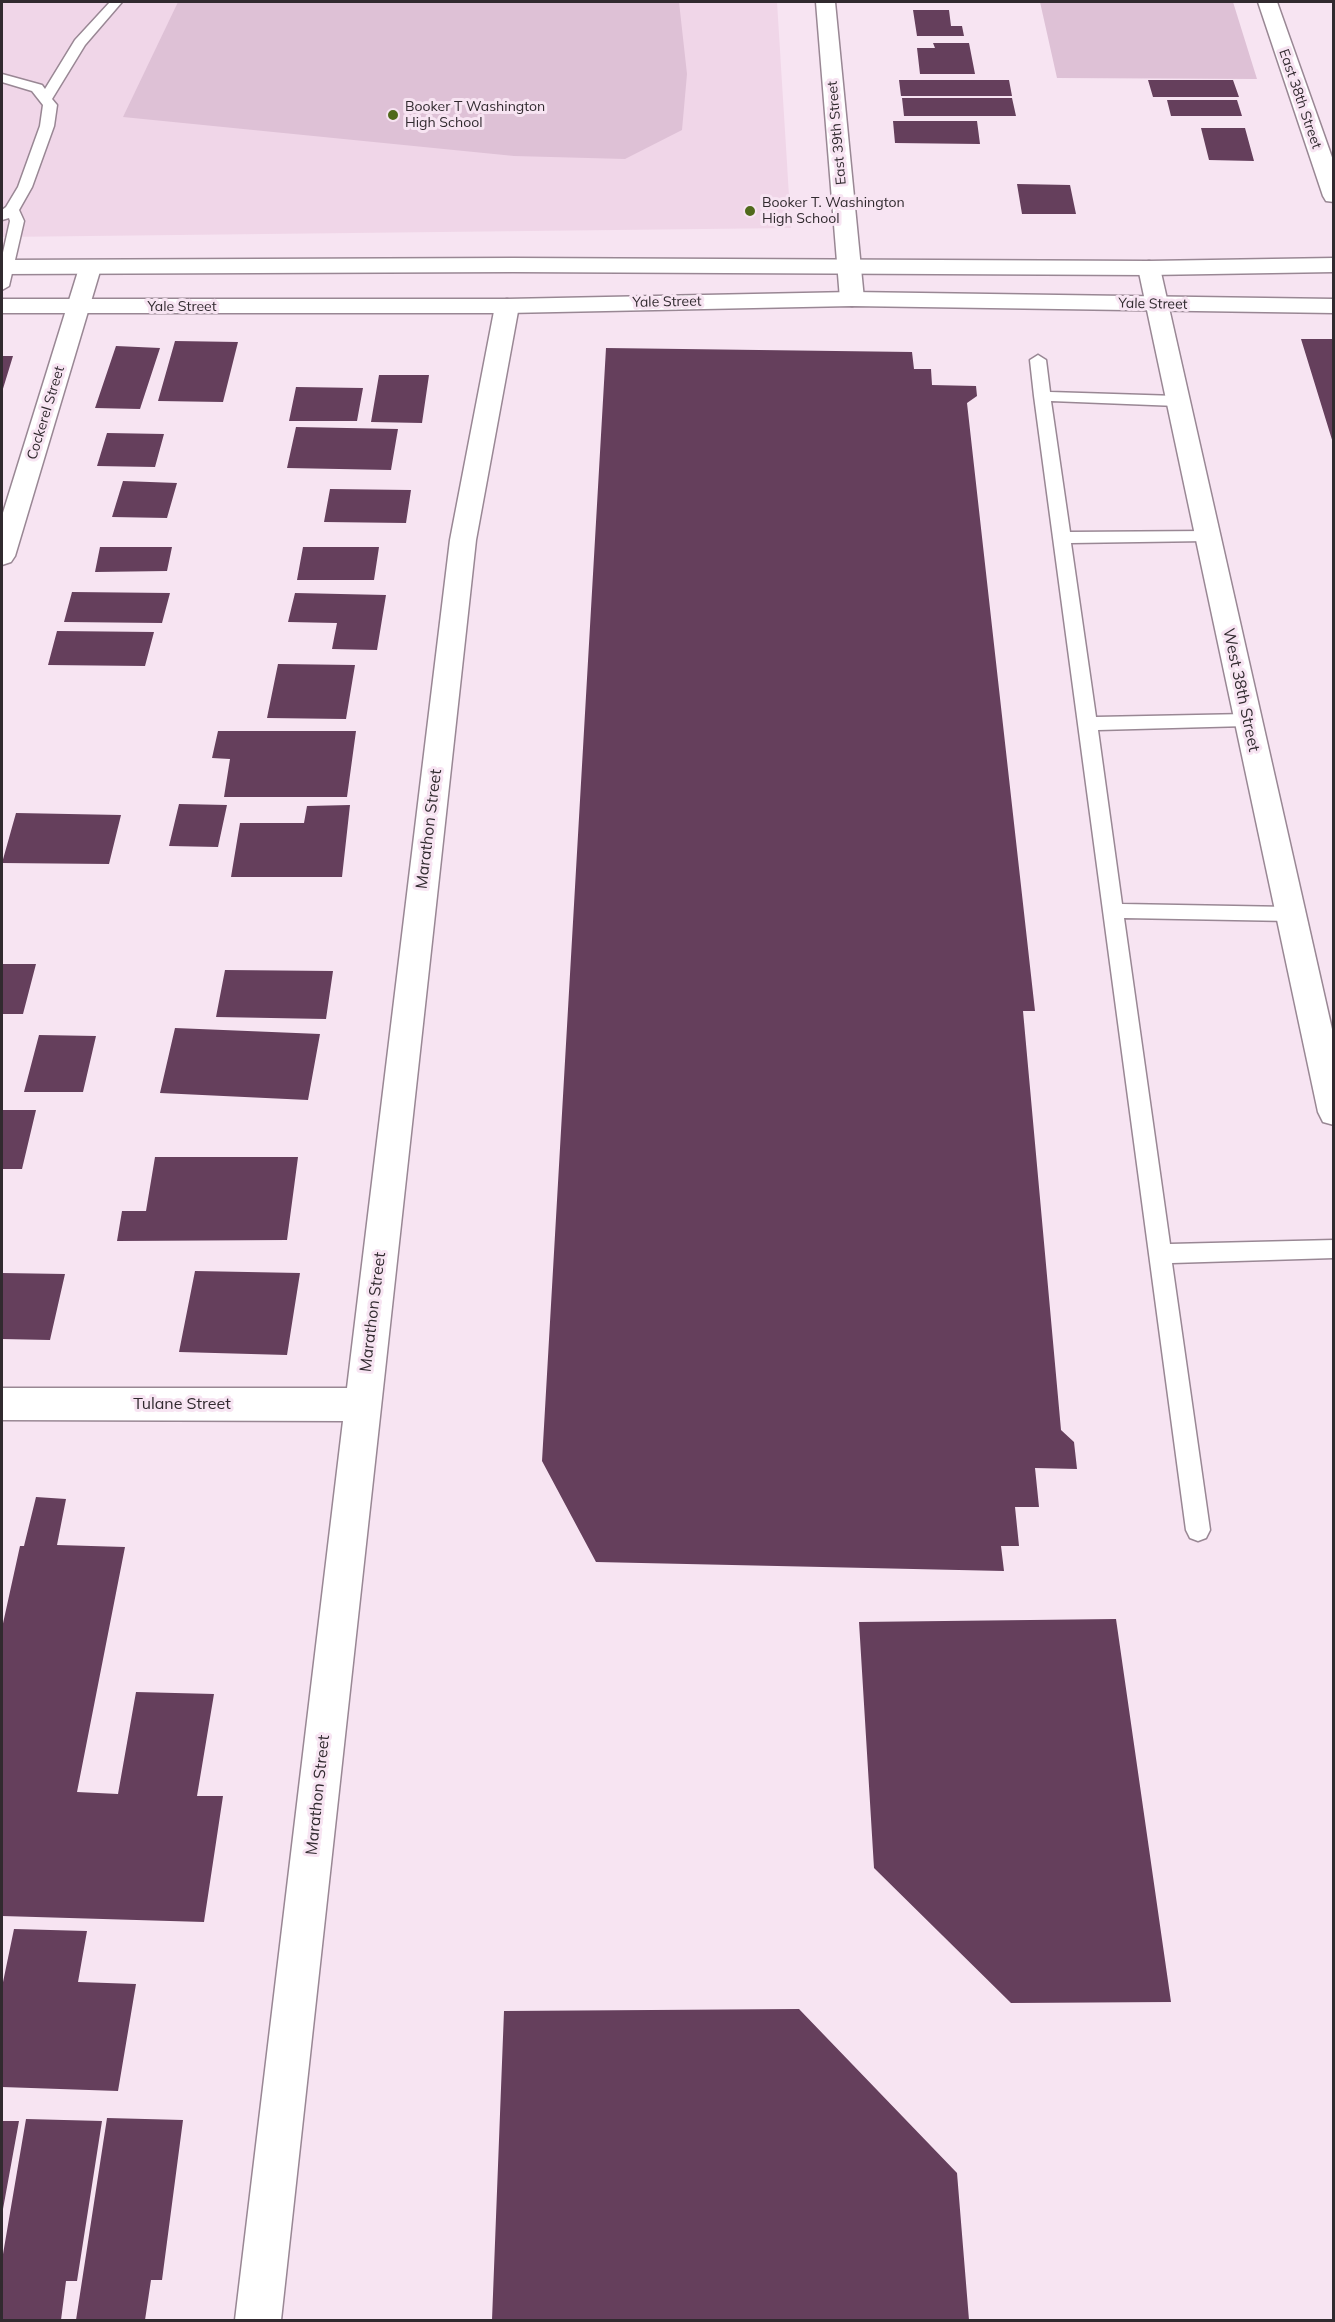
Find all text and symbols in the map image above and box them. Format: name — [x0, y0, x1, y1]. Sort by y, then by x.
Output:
street label: East 38th Street — [1275, 47, 1325, 151]
street label: East 39th Street — [824, 80, 850, 186]
place label: Booker T Washington High School — [405, 99, 545, 132]
marker: Booker T Washington High School — [386, 108, 400, 122]
place label: Booker T. Washington High School — [762, 195, 905, 228]
marker: Booker T. Washington High School — [743, 204, 757, 218]
street label: Yale Street — [632, 293, 702, 311]
street label: Yale Street — [1118, 295, 1188, 313]
street label: Yale Street — [147, 299, 217, 315]
street label: Cockerel Street — [24, 364, 68, 462]
street label: West 38th Street — [1219, 626, 1263, 754]
street label: Marathon Street — [412, 768, 446, 890]
street label: Marathon Street — [356, 1251, 390, 1373]
street label: Tulane Street — [133, 1394, 231, 1414]
street label: Marathon Street — [302, 1734, 334, 1856]

